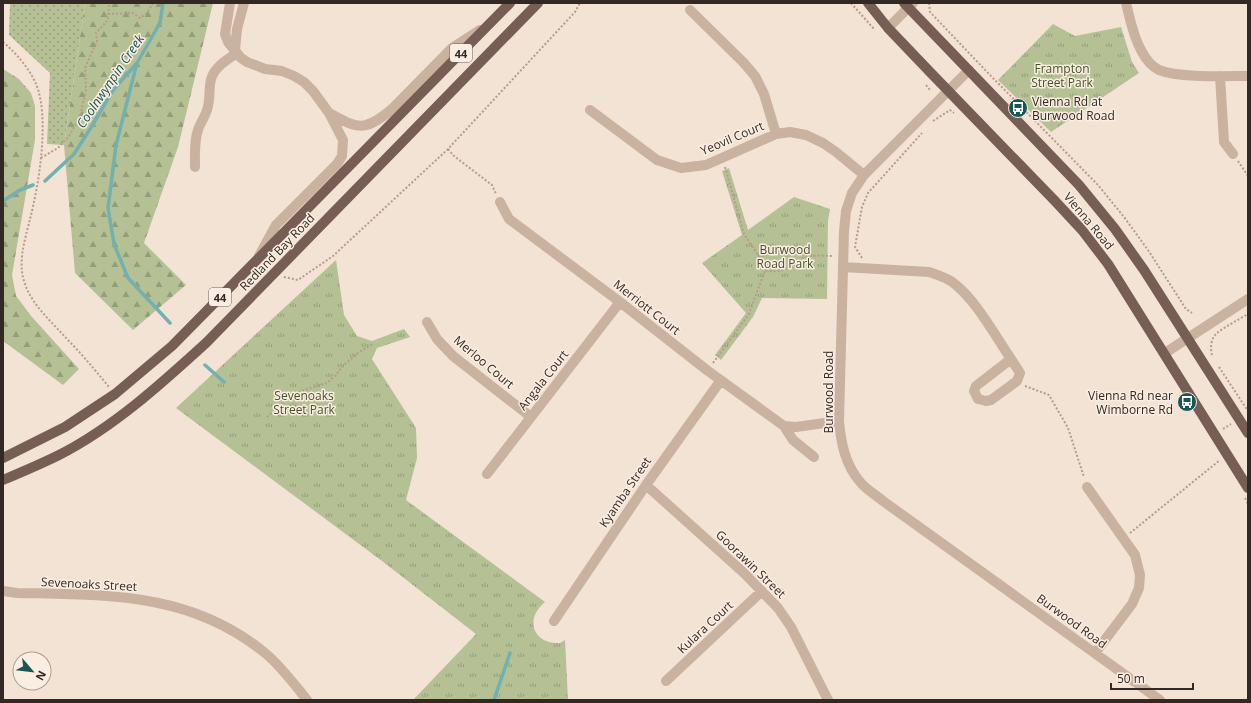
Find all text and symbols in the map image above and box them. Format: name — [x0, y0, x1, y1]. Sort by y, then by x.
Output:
water label: Coolnwynpin Creek — [72, 30, 148, 131]
road number: 44 — [450, 44, 472, 62]
park label: Frampton Street Park — [1031, 60, 1094, 91]
place label: Vienna Rd at Burwood Road — [1032, 93, 1115, 124]
bus stop icon: Vienna Rd at Burwood Road — [1007, 97, 1029, 119]
street label: Yeovil Court — [698, 117, 766, 159]
street label: Vienna Road — [1060, 189, 1118, 253]
street label: Redland Bay Road — [236, 210, 318, 294]
park label: Burwood Road Park — [757, 241, 814, 272]
street label: Merriott Court — [610, 275, 684, 339]
road number: 44 — [209, 288, 231, 306]
street label: Merloo Court — [450, 332, 518, 392]
street label: Angala Court — [514, 346, 572, 414]
street label: Burwood Road — [820, 351, 837, 433]
park label: Sevenoaks Street Park — [273, 387, 336, 418]
place label: Vienna Rd near Wimborne Rd — [1088, 387, 1173, 418]
bus stop icon: Vienna Rd near Wimborne Rd — [1176, 391, 1198, 413]
street label: Kyamba Street — [595, 453, 655, 531]
street label: Goorawin Street — [712, 526, 790, 602]
street label: Sevenoaks Street — [41, 573, 137, 595]
street label: Burwood Road — [1033, 590, 1111, 652]
street label: Kulara Court — [673, 597, 737, 657]
north arrow — [12, 651, 52, 691]
scale bar — [1111, 665, 1193, 691]
text: N — [33, 668, 50, 683]
text: 50 m — [1117, 670, 1145, 687]

